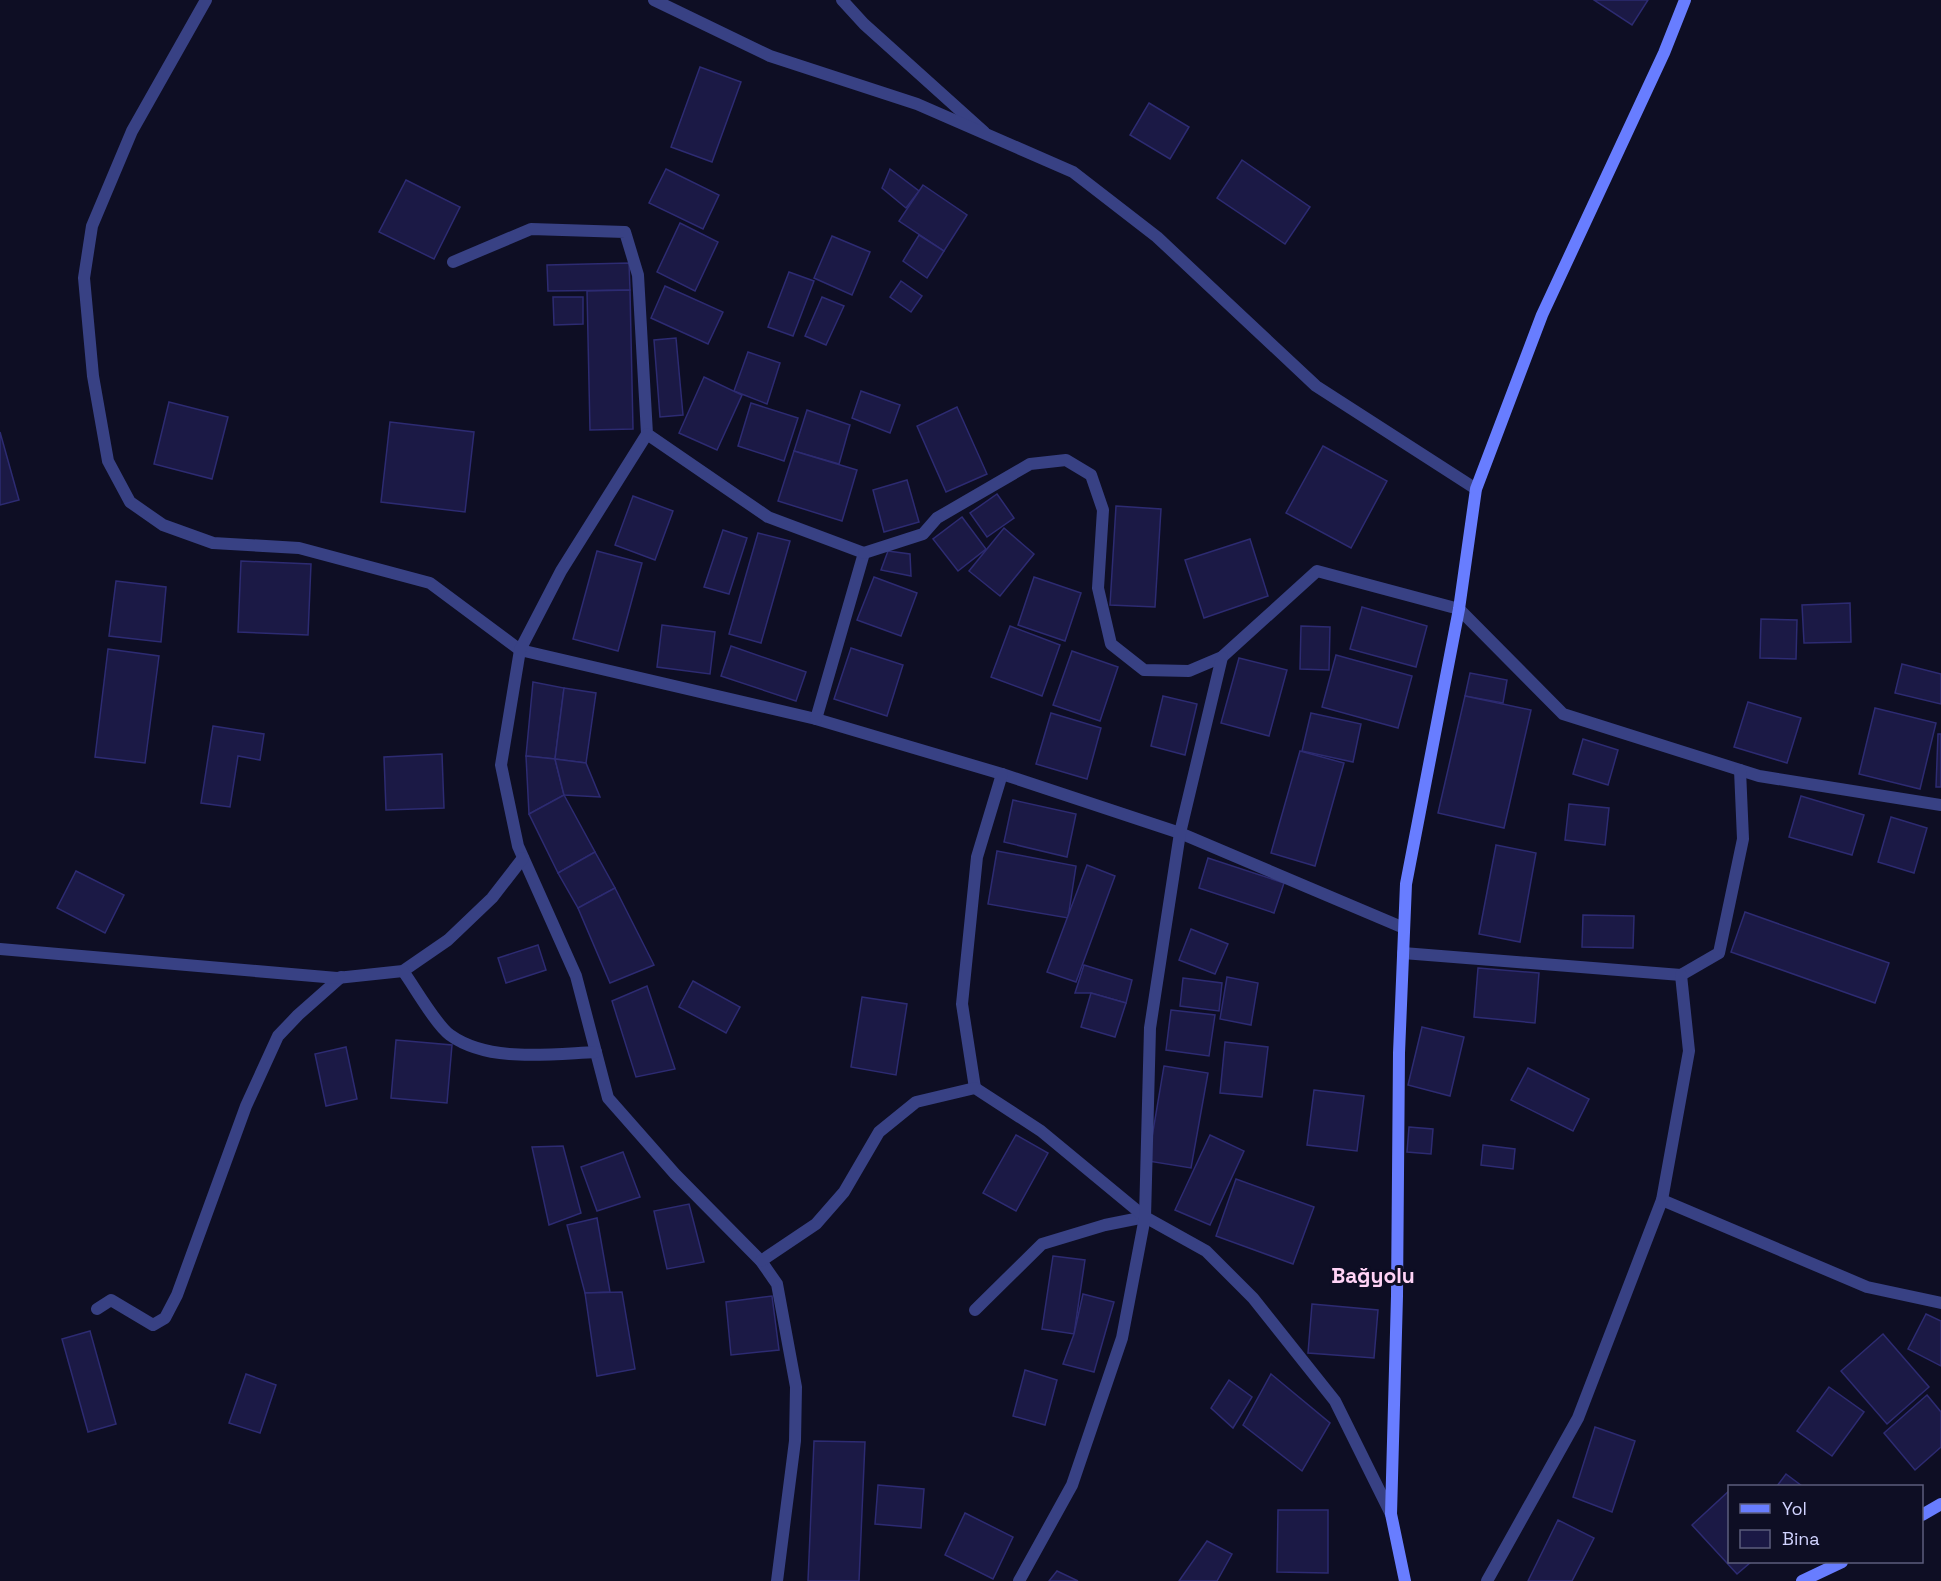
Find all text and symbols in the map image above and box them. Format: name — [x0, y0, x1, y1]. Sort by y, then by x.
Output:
district label: Bağyolu — [1331, 1262, 1415, 1289]
legend — [1728, 1485, 1923, 1563]
text: Yol — [1782, 1497, 1807, 1520]
text: Bina — [1782, 1527, 1820, 1550]

